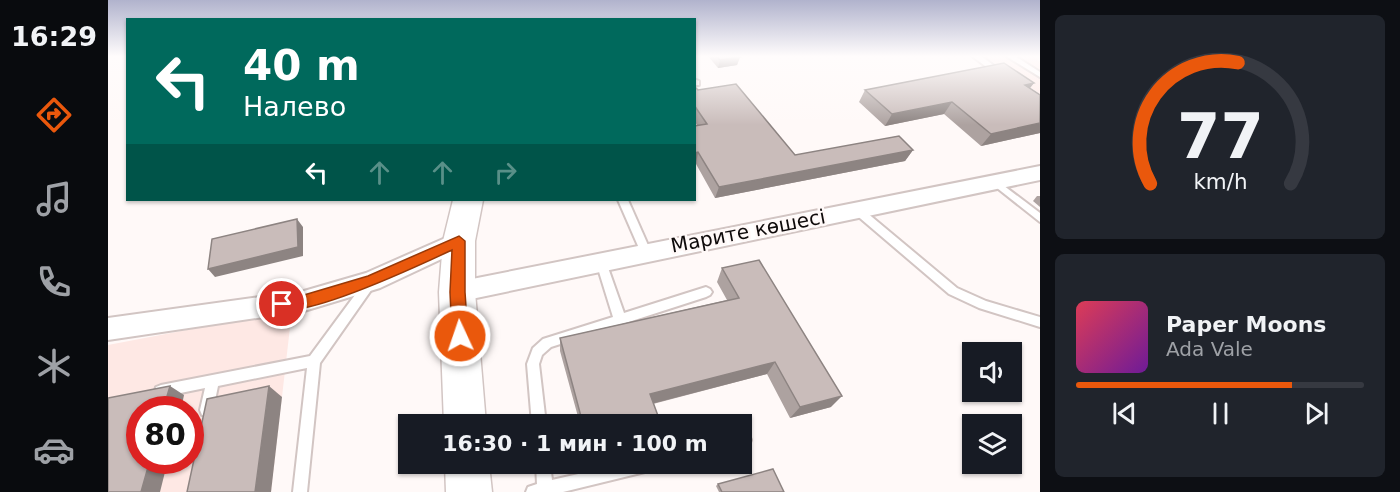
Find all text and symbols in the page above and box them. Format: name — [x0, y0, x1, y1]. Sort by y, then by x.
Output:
text: 16:29 — [11, 21, 97, 52]
text: 40 m — [243, 41, 360, 90]
icon: left — [144, 42, 222, 120]
text: Налево — [243, 91, 346, 122]
icon: directions — [33, 94, 75, 136]
text: 77 — [1177, 100, 1263, 173]
icon: left — [300, 156, 333, 189]
icon: ahead — [363, 156, 396, 189]
icon: ahead — [426, 156, 459, 189]
icon: right — [489, 156, 522, 189]
text: km/h — [1193, 169, 1247, 194]
icon: music — [33, 178, 75, 220]
street label: Марите көшесі — [669, 204, 827, 258]
icon: phone — [33, 261, 75, 303]
pin — [256, 278, 307, 329]
icon: arrive — [265, 287, 298, 320]
position arrow — [428, 304, 492, 368]
text: Paper Moons — [1166, 312, 1326, 337]
text: Ada Vale — [1166, 337, 1253, 361]
map controls — [962, 342, 1022, 474]
button: sound — [962, 342, 1022, 402]
icon: climate — [33, 345, 75, 387]
speed limit sign: 80 — [126, 396, 204, 474]
icon: previous — [1108, 397, 1141, 430]
icon: pause — [1204, 397, 1237, 430]
icon: next — [1300, 397, 1333, 430]
button: layers — [962, 414, 1022, 474]
icon: car — [33, 429, 75, 471]
text: 16:30 · 1 мин · 100 m — [442, 431, 708, 456]

